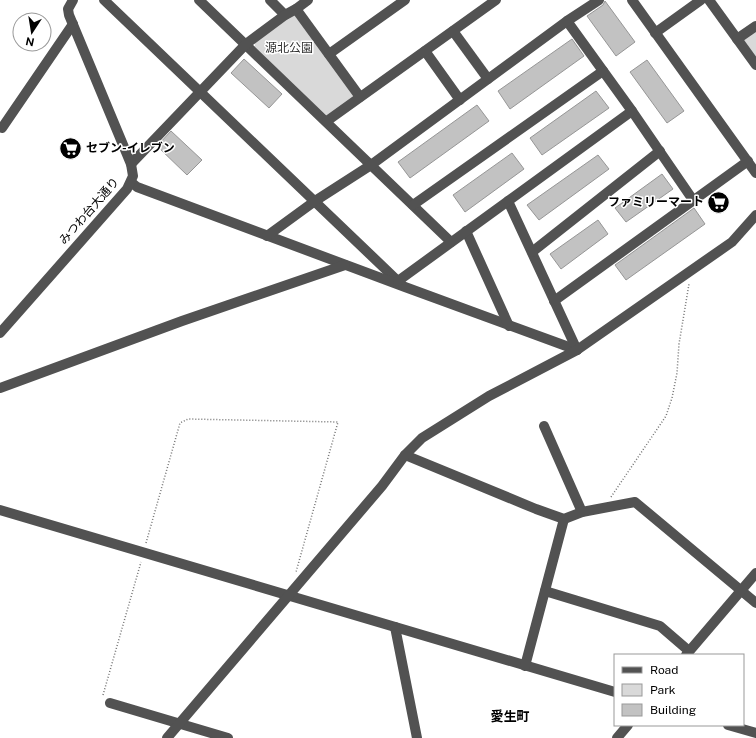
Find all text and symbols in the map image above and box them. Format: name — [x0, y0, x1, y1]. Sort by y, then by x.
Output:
north arrow — [12, 12, 52, 52]
text: N — [24, 35, 35, 49]
park label: 源北公園 — [265, 41, 313, 55]
supermarket icon: セブン-イレブン — [57, 135, 83, 161]
place label: セブン-イレブン — [86, 141, 175, 155]
street label: みつわ台大通り — [56, 175, 122, 247]
supermarket icon: ファミリーマート — [706, 189, 732, 215]
place label: ファミリーマート — [608, 195, 704, 209]
legend — [614, 654, 744, 726]
text: Road — [650, 663, 678, 677]
text: Park — [650, 683, 676, 697]
text: Building — [650, 703, 696, 717]
district label: 愛生町 — [490, 709, 530, 724]

